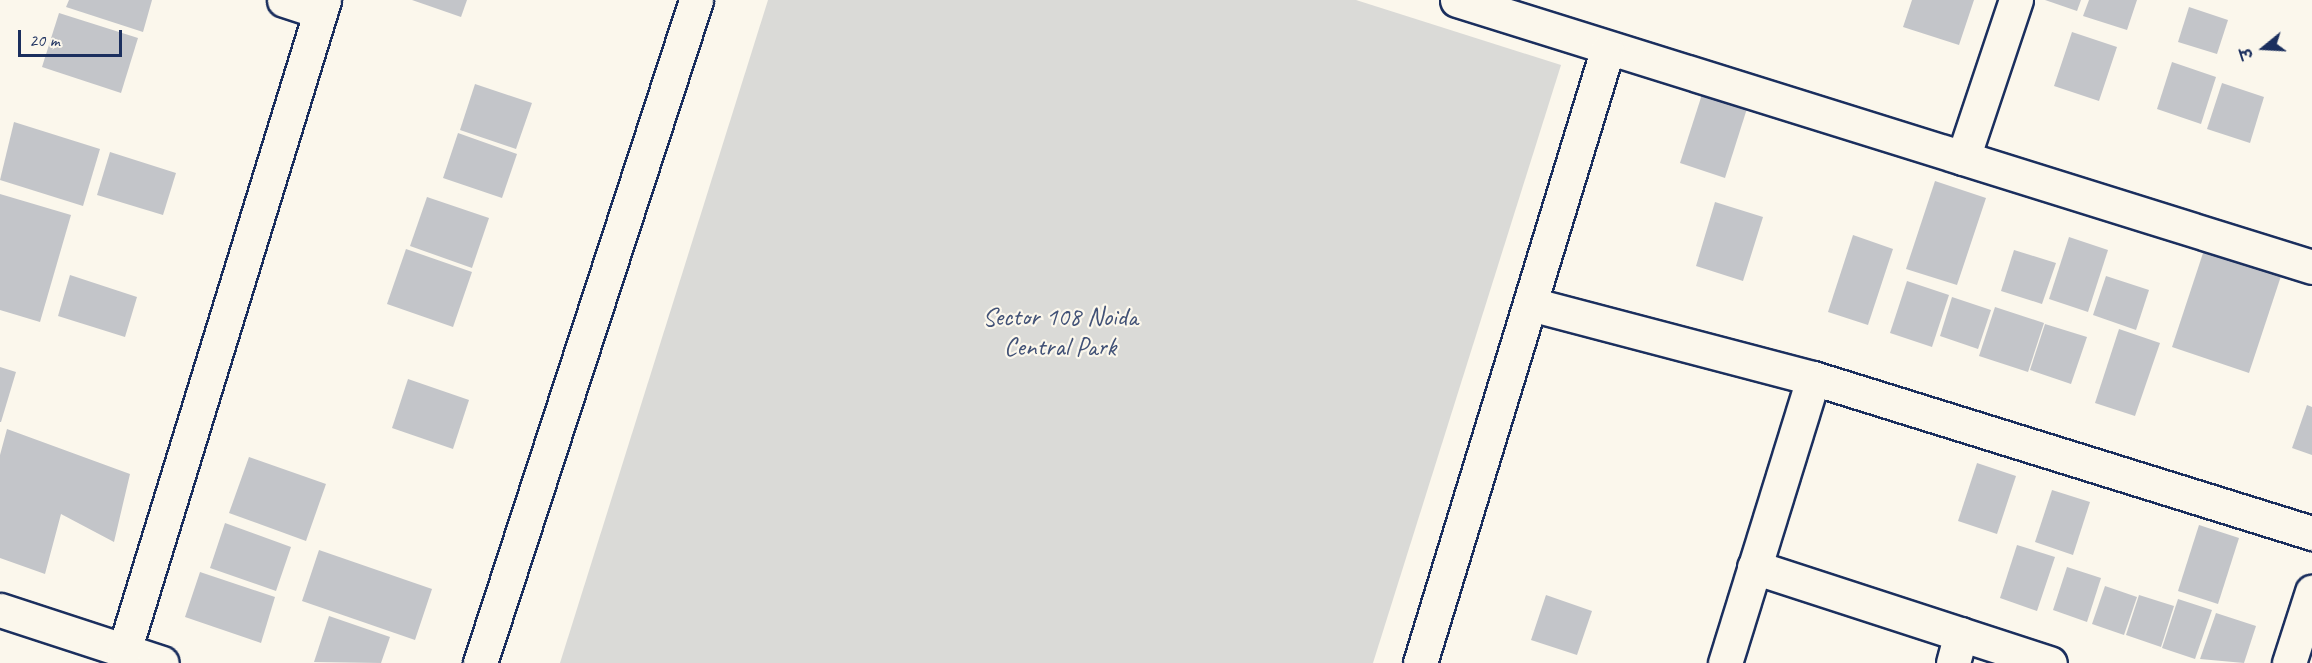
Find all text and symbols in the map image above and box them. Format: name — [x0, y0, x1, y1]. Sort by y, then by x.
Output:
scale bar — [21, 18, 124, 56]
north arrow — [2234, 18, 2294, 78]
text: 20 m — [29, 29, 60, 51]
text: उ — [2236, 45, 2258, 62]
park label: Sector 108 Noida Central Park — [982, 301, 1138, 362]

